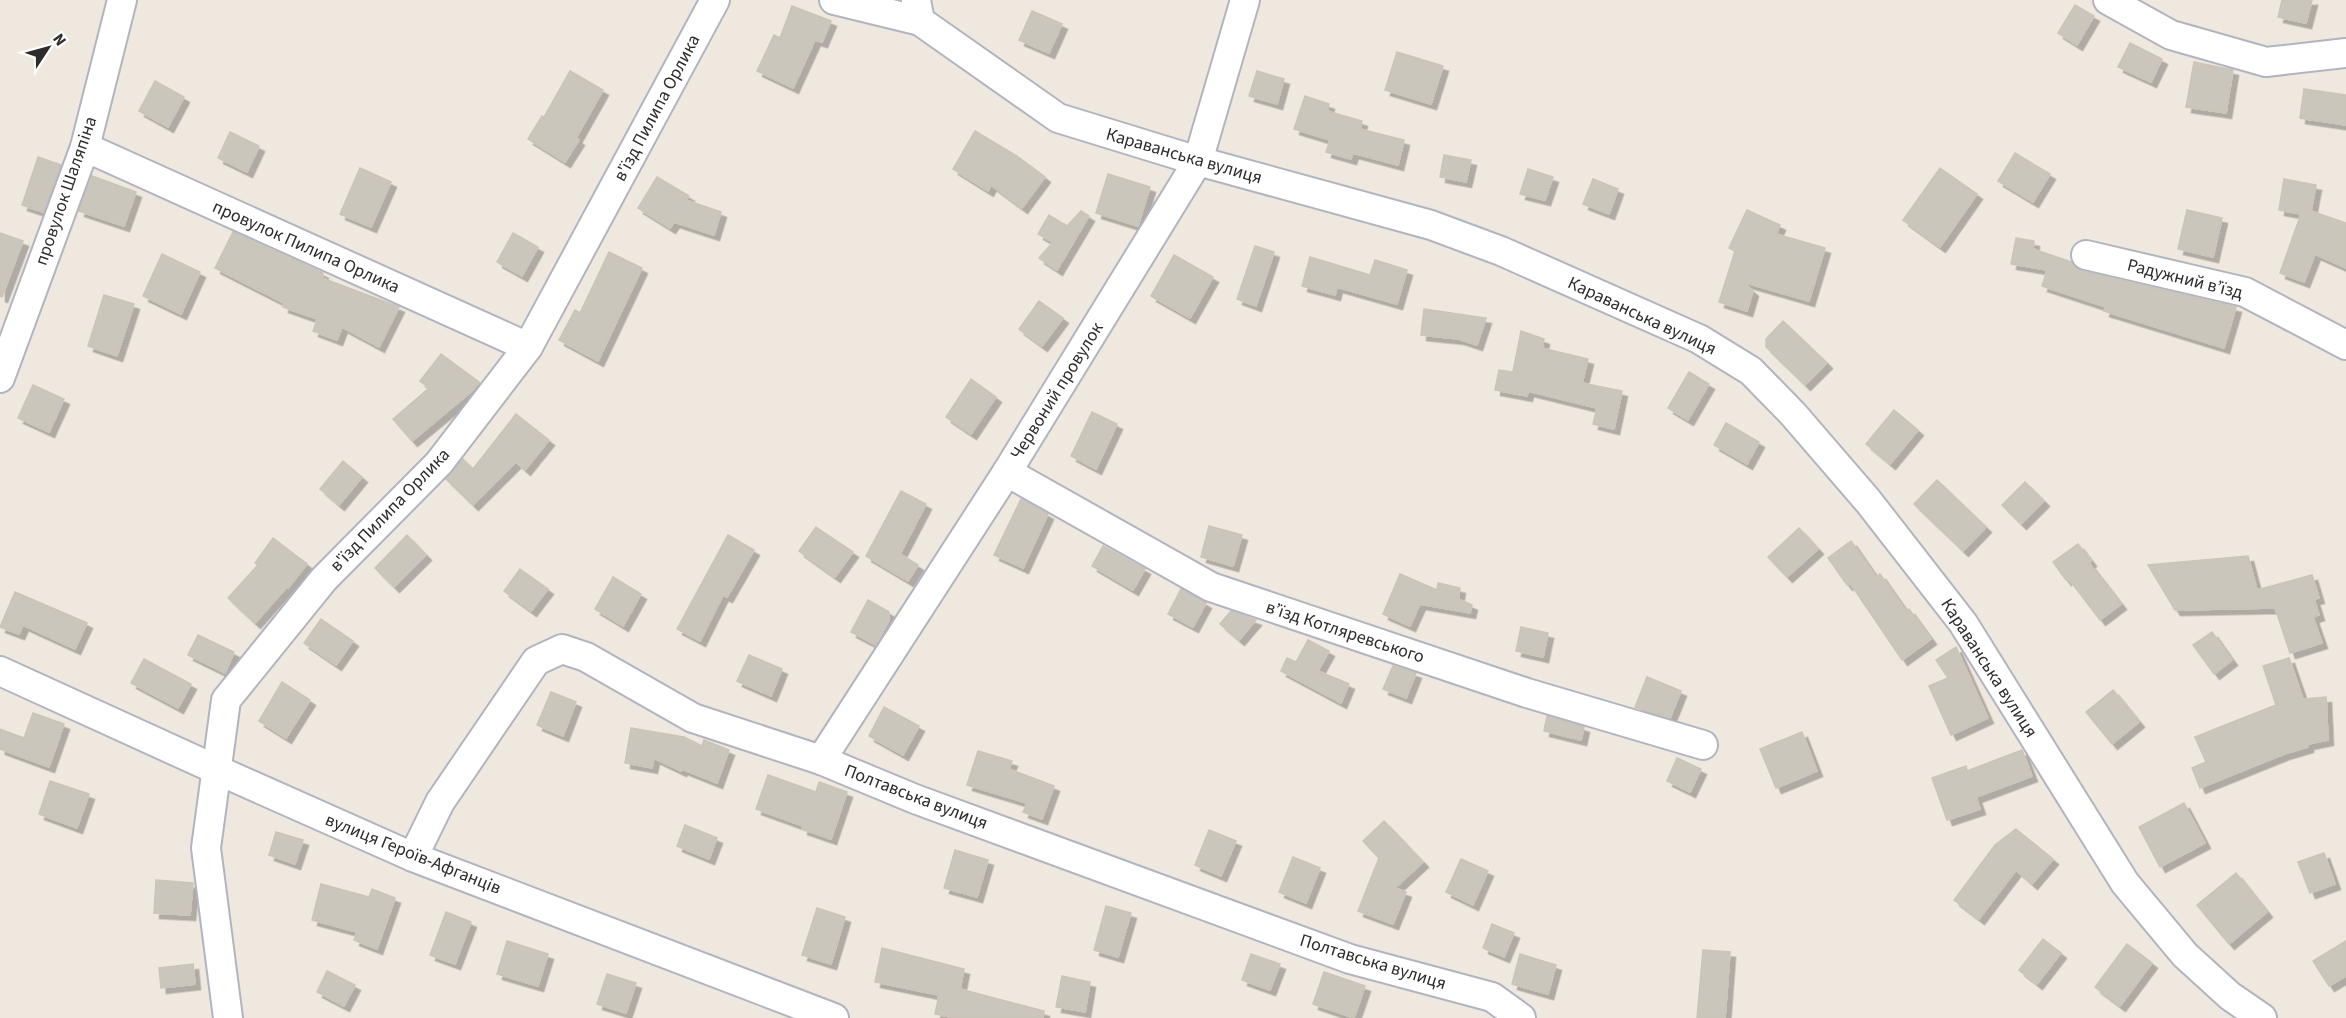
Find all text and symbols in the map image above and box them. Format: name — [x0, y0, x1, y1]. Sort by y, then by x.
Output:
north arrow — [18, 18, 78, 78]
text: N — [47, 29, 71, 51]
street label: в'їзд Пилипа Орлика — [608, 30, 706, 186]
street label: провулок Шаляпіна — [29, 113, 103, 269]
street label: Караванська вулиця — [1103, 122, 1265, 190]
street label: провулок Пилипа Орлика — [208, 194, 404, 300]
street label: Радужний в’їзд — [2124, 253, 2246, 306]
street label: Караванська вулиця — [1564, 271, 1720, 361]
street label: Червоний провулок — [1005, 317, 1109, 465]
street label: в'їзд Пилипа Орлика — [324, 443, 456, 577]
street label: Караванська вулиця — [1935, 593, 2043, 743]
street label: в’їзд Котляревського — [1262, 595, 1428, 669]
street label: Полтавська вулиця — [841, 758, 991, 836]
street label: вулиця Героїв-Афганців — [321, 807, 505, 901]
street label: Полтавська вулиця — [1297, 928, 1449, 996]

